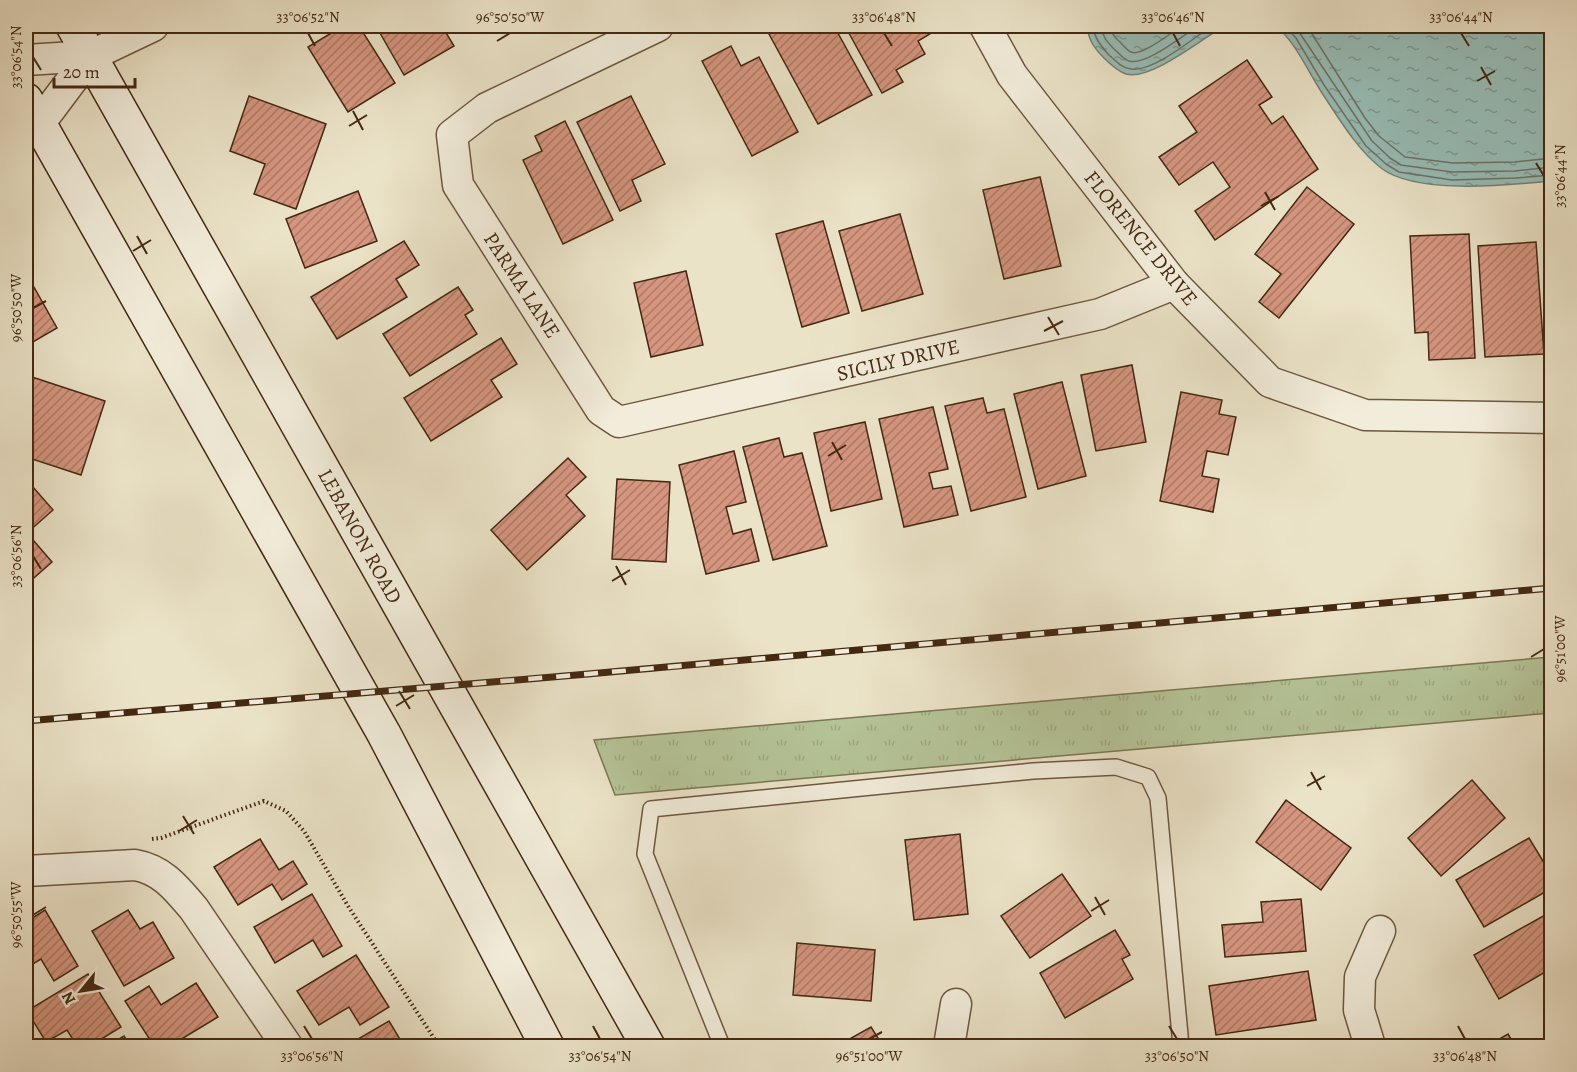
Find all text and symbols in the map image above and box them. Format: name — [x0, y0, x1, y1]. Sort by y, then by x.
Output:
text: 33°06'52"N — [276, 7, 340, 27]
text: 96°50'50"W — [476, 7, 544, 27]
text: 33°06'48"N — [852, 7, 916, 27]
text: 33°06'46"N — [1141, 7, 1205, 27]
text: 33°06'44"N — [1429, 7, 1493, 27]
text: 33°06'54"N — [6, 25, 26, 89]
scale bar — [54, 51, 135, 89]
text: 20 m — [63, 60, 100, 84]
text: 33°06'44"N — [1550, 144, 1570, 208]
street label: FLORENCE DRIVE — [1078, 165, 1204, 311]
street label: PARMA LANE — [477, 227, 567, 343]
text: 96°50'50"W — [6, 274, 26, 342]
street label: SICILY DRIVE — [834, 332, 962, 388]
street label: LEBANON ROAD — [311, 463, 409, 609]
text: 33°06'56"N — [6, 524, 26, 588]
text: 96°51'00"W — [1550, 616, 1570, 682]
text: 96°50'55"W — [6, 882, 26, 948]
north arrow — [51, 961, 111, 1021]
text: N — [56, 987, 81, 1009]
text: 33°06'56"N — [280, 1046, 344, 1066]
text: 33°06'54"N — [568, 1046, 632, 1066]
text: 96°51'00"W — [836, 1046, 902, 1066]
text: 33°06'50"N — [1145, 1046, 1209, 1066]
text: 33°06'48"N — [1433, 1046, 1497, 1066]

